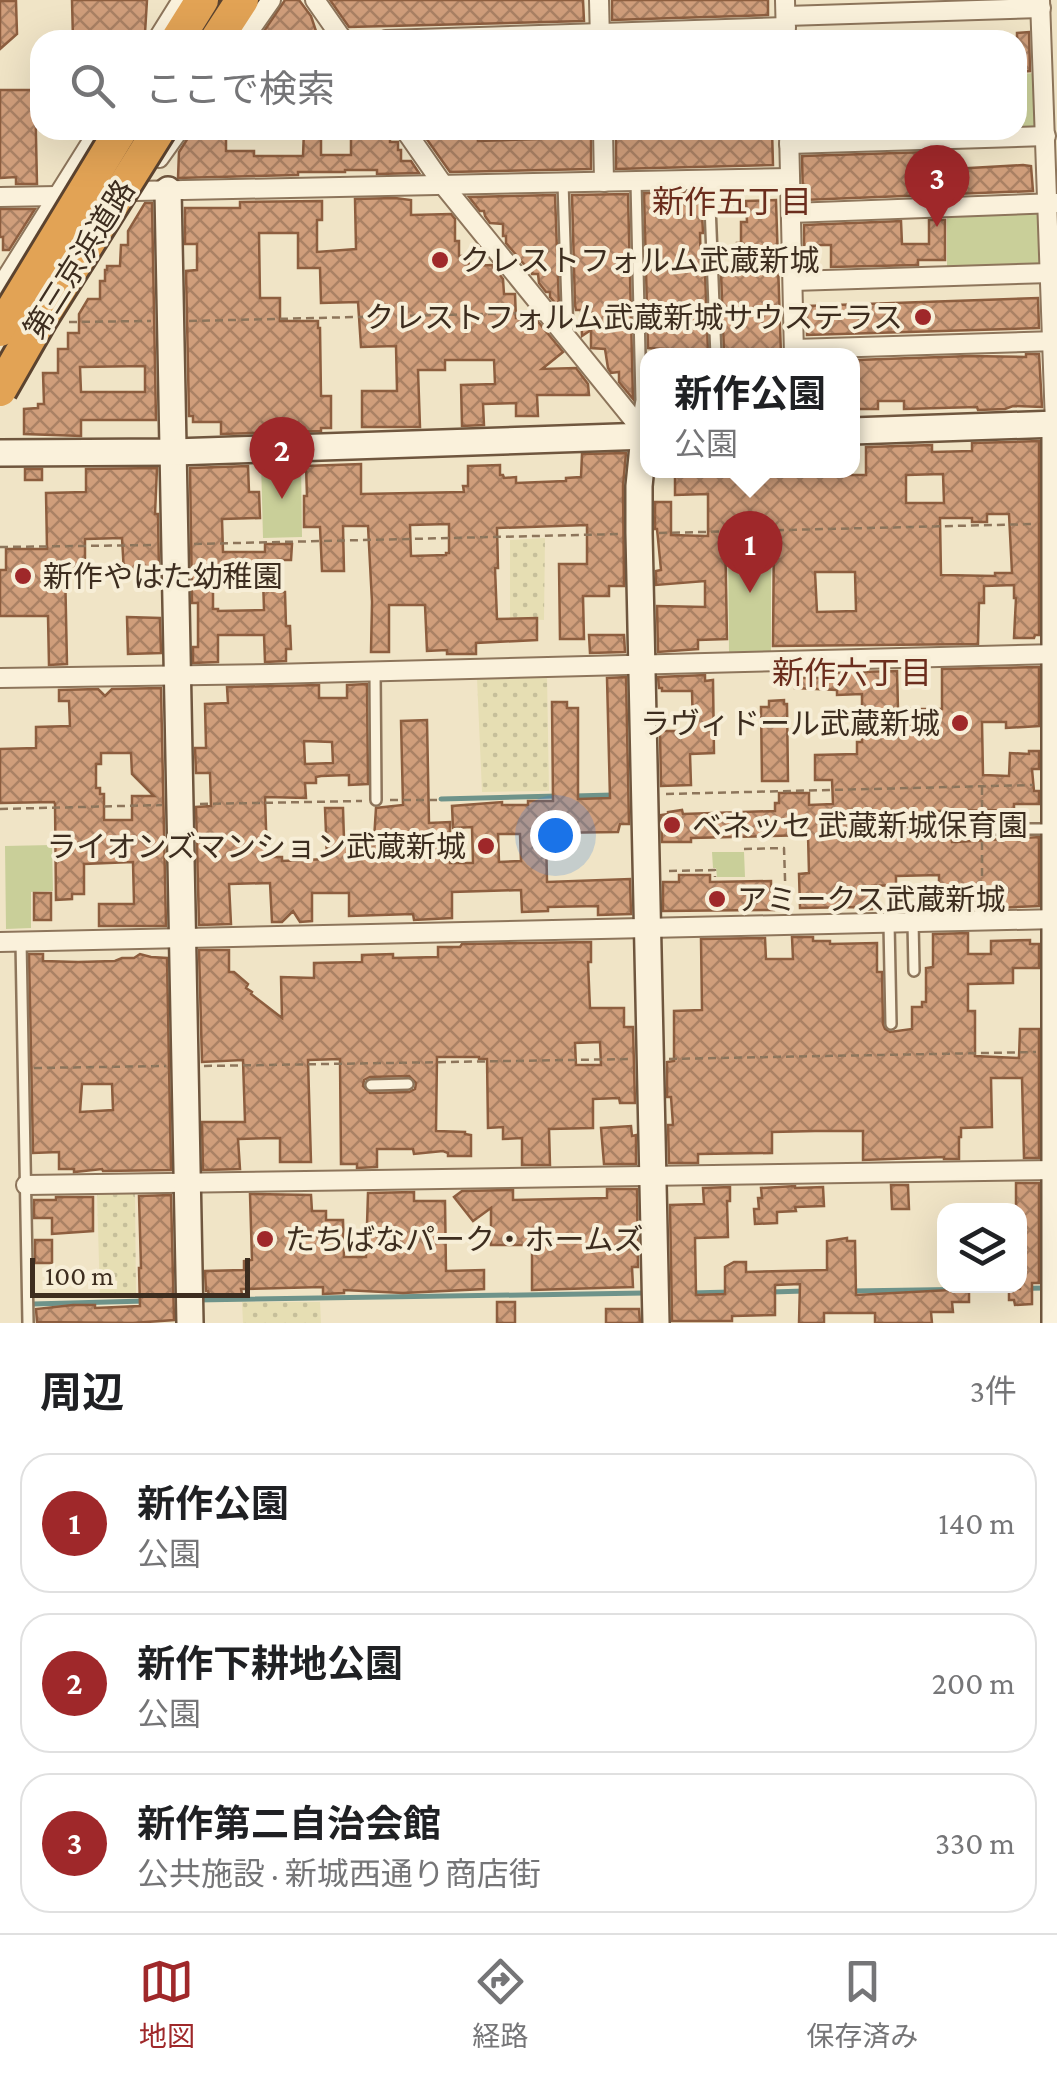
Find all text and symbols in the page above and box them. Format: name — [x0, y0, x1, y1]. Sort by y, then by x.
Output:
search box — [30, 30, 1027, 140]
icon: search — [65, 58, 120, 113]
text: ここで検索 — [145, 68, 335, 110]
pin: 3 — [904, 144, 970, 227]
street label: 第三京浜道路 — [17, 174, 141, 344]
district label: 新作五丁目 — [652, 184, 812, 220]
place label: クレストフォルム武蔵新城 — [460, 244, 819, 277]
marker: クレストフォルム武蔵新城 — [429, 249, 451, 271]
place label: クレストフォルム武蔵新城サウステラス — [364, 301, 903, 334]
marker: クレストフォルム武蔵新城サウステラス — [912, 306, 934, 328]
popup — [640, 348, 860, 478]
text: 新作公園 — [674, 373, 826, 415]
pin: 2 — [250, 416, 314, 499]
text: 公園 — [674, 426, 738, 462]
pin: 1 — [718, 510, 782, 593]
place label: 新作やはた幼稚園 — [43, 560, 282, 593]
marker: 新作やはた幼稚園 — [12, 565, 34, 587]
district label: 新作六丁目 — [772, 655, 932, 691]
place label: ラヴィドール武蔵新城 — [640, 707, 940, 740]
marker: ラヴィドール武蔵新城 — [949, 712, 971, 734]
place label: ベネッセ 武蔵新城保育園 — [692, 809, 1028, 842]
your location — [530, 810, 581, 861]
marker: ベネッセ 武蔵新城保育園 — [661, 814, 683, 836]
place label: ライオンズマンション武蔵新城 — [47, 830, 466, 863]
marker: ライオンズマンション武蔵新城 — [475, 835, 497, 857]
place label: アミークス武蔵新城 — [737, 883, 1006, 916]
marker: アミークス武蔵新城 — [706, 888, 728, 910]
map controls — [937, 1203, 1027, 1293]
button: layers — [937, 1203, 1027, 1293]
place label: たちばなパーク・ホームズ — [285, 1223, 644, 1256]
marker: たちばなパーク・ホームズ — [254, 1228, 276, 1250]
scale bar — [30, 1253, 250, 1298]
text: 100 m — [45, 1260, 114, 1291]
text: 周辺 — [40, 1369, 124, 1416]
text: 3件 — [970, 1373, 1017, 1409]
text: 新作公園 — [137, 1483, 289, 1525]
text: 1 — [69, 1505, 80, 1541]
text: 140 m — [938, 1505, 1015, 1541]
text: 公園 — [137, 1536, 201, 1572]
text: 新作下耕地公園 — [137, 1643, 403, 1685]
text: 2 — [66, 1665, 83, 1701]
text: 200 m — [932, 1665, 1015, 1701]
text: 公園 — [137, 1696, 201, 1732]
text: 新作第二自治会館 — [137, 1803, 441, 1845]
text: 3 — [67, 1825, 82, 1861]
text: 330 m — [935, 1825, 1015, 1861]
text: 公共施設 · 新城西通り商店街 — [137, 1856, 541, 1892]
tab: 地図 — [139, 1954, 195, 2054]
tab: 経路 — [472, 1954, 528, 2054]
tab: 保存済み — [806, 1954, 918, 2054]

